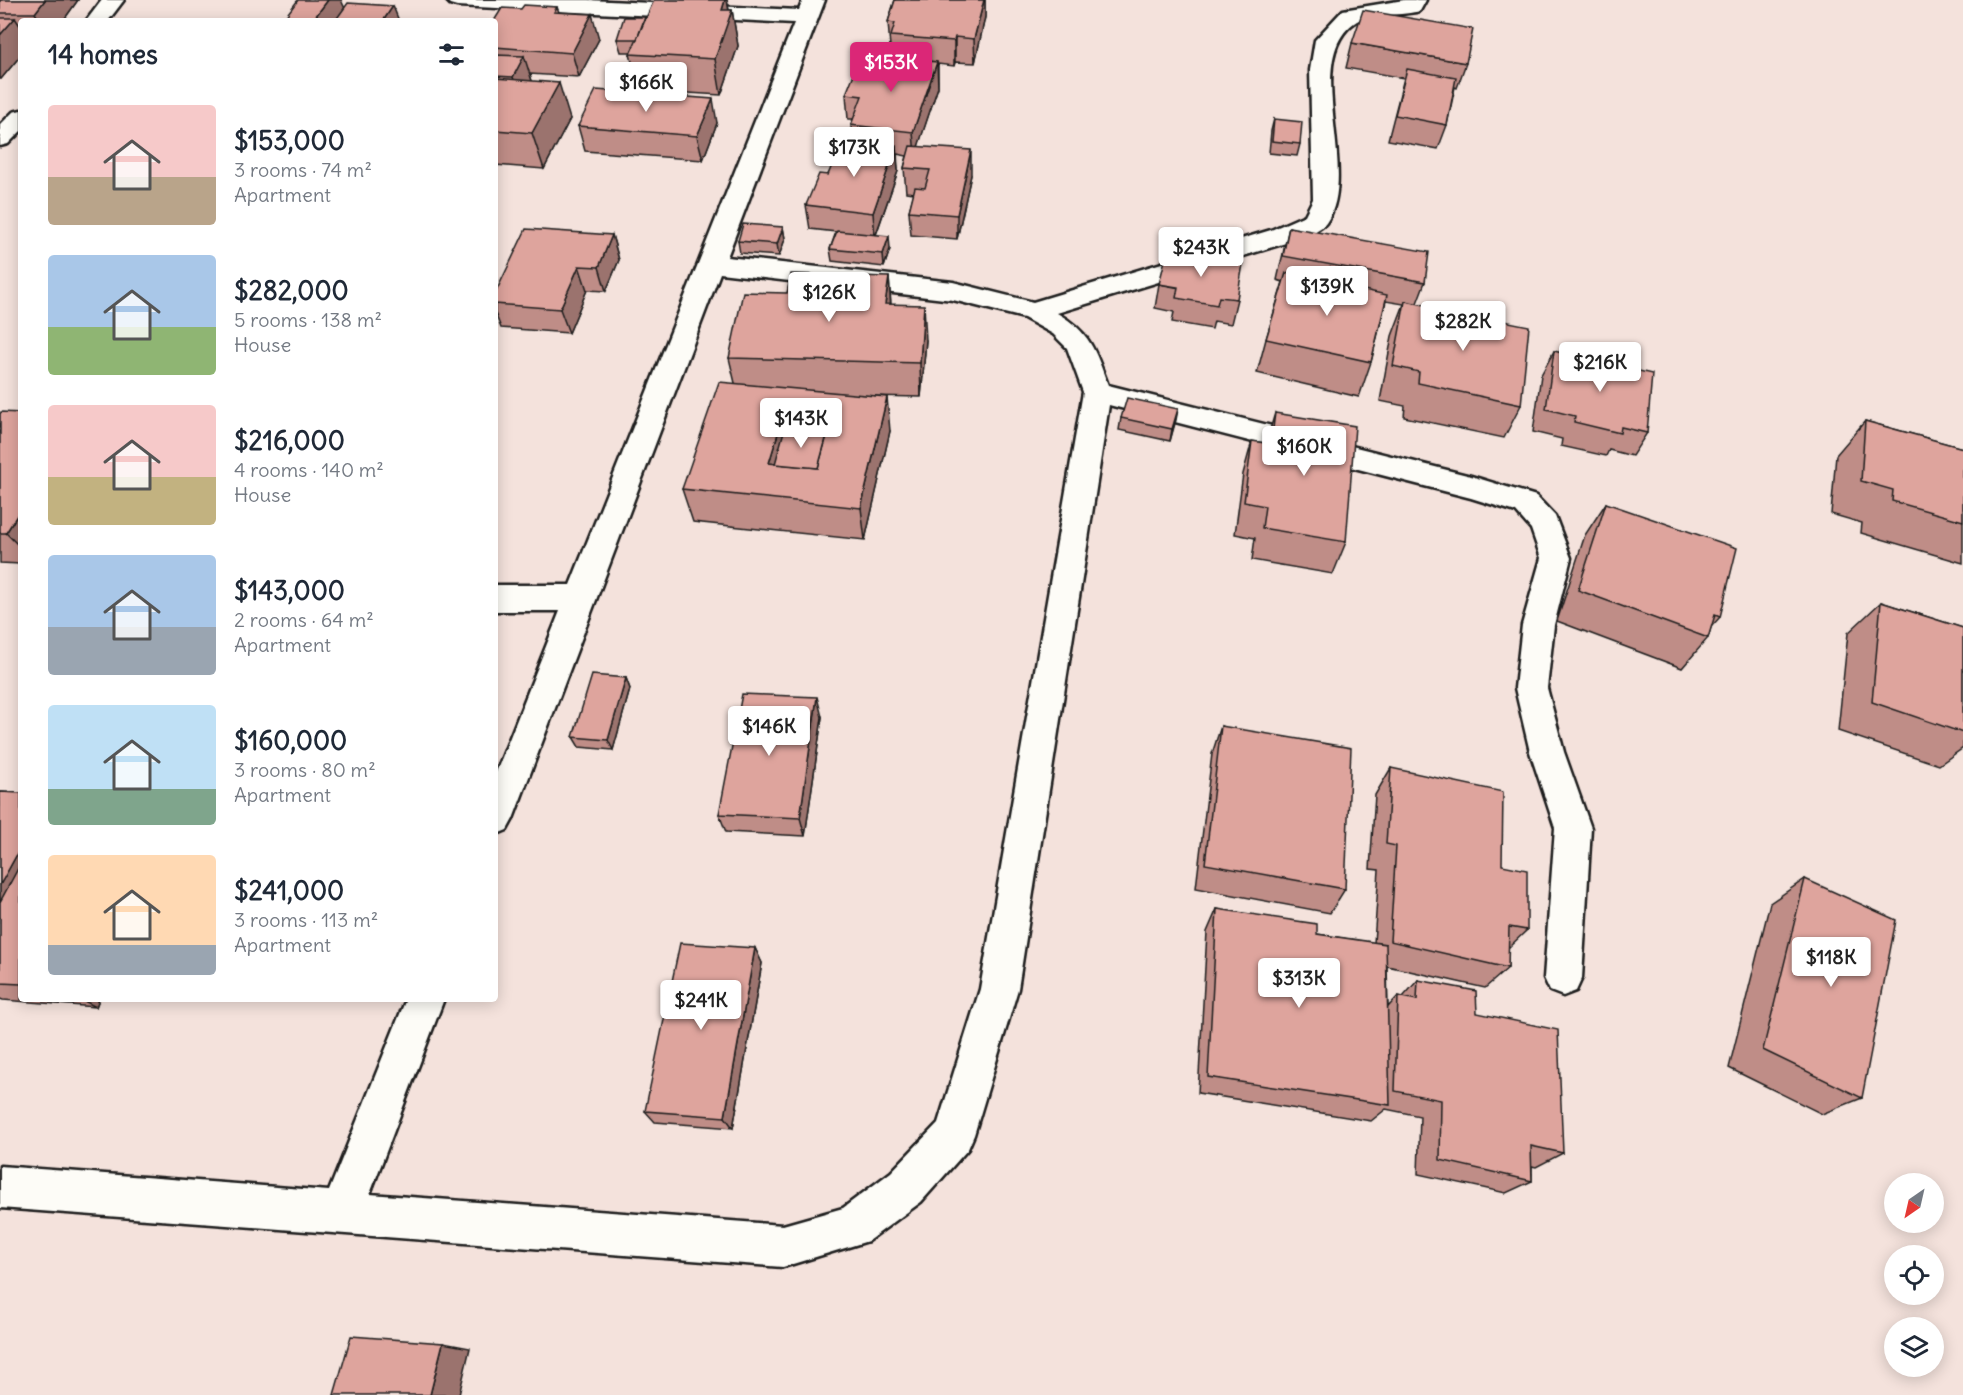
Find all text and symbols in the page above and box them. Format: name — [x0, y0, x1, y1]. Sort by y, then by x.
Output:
text: 14 homes — [48, 38, 158, 71]
icon: filters — [435, 38, 468, 71]
pin: $153K — [849, 42, 933, 93]
text: $153K — [864, 49, 918, 74]
pin: $166K — [604, 62, 688, 113]
text: $166K — [619, 69, 673, 94]
text: $153,000 — [234, 124, 345, 157]
pin: $173K — [812, 127, 896, 178]
icon: home — [96, 129, 168, 201]
text: $173K — [828, 134, 880, 159]
text: 3 rooms · 74 m² — [234, 157, 372, 182]
text: Apartment — [234, 182, 331, 207]
pin: $243K — [1159, 227, 1243, 278]
text: $243K — [1173, 234, 1230, 259]
pin: $139K — [1285, 266, 1369, 317]
pin: $126K — [787, 272, 871, 323]
text: $139K — [1300, 273, 1354, 298]
text: $282,000 — [234, 274, 349, 307]
icon: home — [96, 279, 168, 351]
text: $126K — [802, 279, 856, 304]
pin: $282K — [1421, 301, 1505, 352]
text: 5 rooms · 138 m² — [234, 307, 382, 332]
text: $282K — [1435, 308, 1491, 333]
text: House — [234, 332, 291, 357]
pin: $216K — [1558, 342, 1642, 393]
text: $216K — [1573, 349, 1627, 374]
pin: $143K — [759, 398, 843, 449]
text: $143K — [774, 405, 828, 430]
text: $216,000 — [234, 424, 345, 457]
pin: $160K — [1262, 426, 1346, 477]
icon: home — [96, 429, 168, 501]
text: $160K — [1276, 433, 1332, 458]
text: 4 rooms · 140 m² — [234, 457, 384, 482]
text: House — [234, 482, 291, 507]
text: $143,000 — [234, 574, 345, 607]
icon: home — [96, 579, 168, 651]
text: 2 rooms · 64 m² — [234, 607, 374, 632]
text: Apartment — [234, 632, 331, 657]
pin: $146K — [727, 706, 811, 757]
text: $146K — [742, 713, 796, 738]
text: $160,000 — [234, 724, 347, 757]
icon: home — [96, 729, 168, 801]
text: 3 rooms · 80 m² — [234, 757, 376, 782]
text: Apartment — [234, 782, 331, 807]
text: $241,000 — [234, 874, 344, 907]
icon: home — [96, 879, 168, 951]
text: 3 rooms · 113 m² — [234, 907, 378, 932]
text: Apartment — [234, 932, 331, 957]
pin: $118K — [1789, 937, 1873, 988]
text: $118K — [1806, 944, 1856, 969]
pin: $313K — [1257, 958, 1341, 1009]
text: $313K — [1272, 965, 1326, 990]
pin: $241K — [659, 980, 743, 1031]
text: $241K — [674, 987, 728, 1012]
north arrow — [1884, 1173, 1944, 1233]
map controls — [1884, 1173, 1944, 1377]
button: locate — [1884, 1245, 1944, 1305]
button: layers — [1884, 1317, 1944, 1377]

